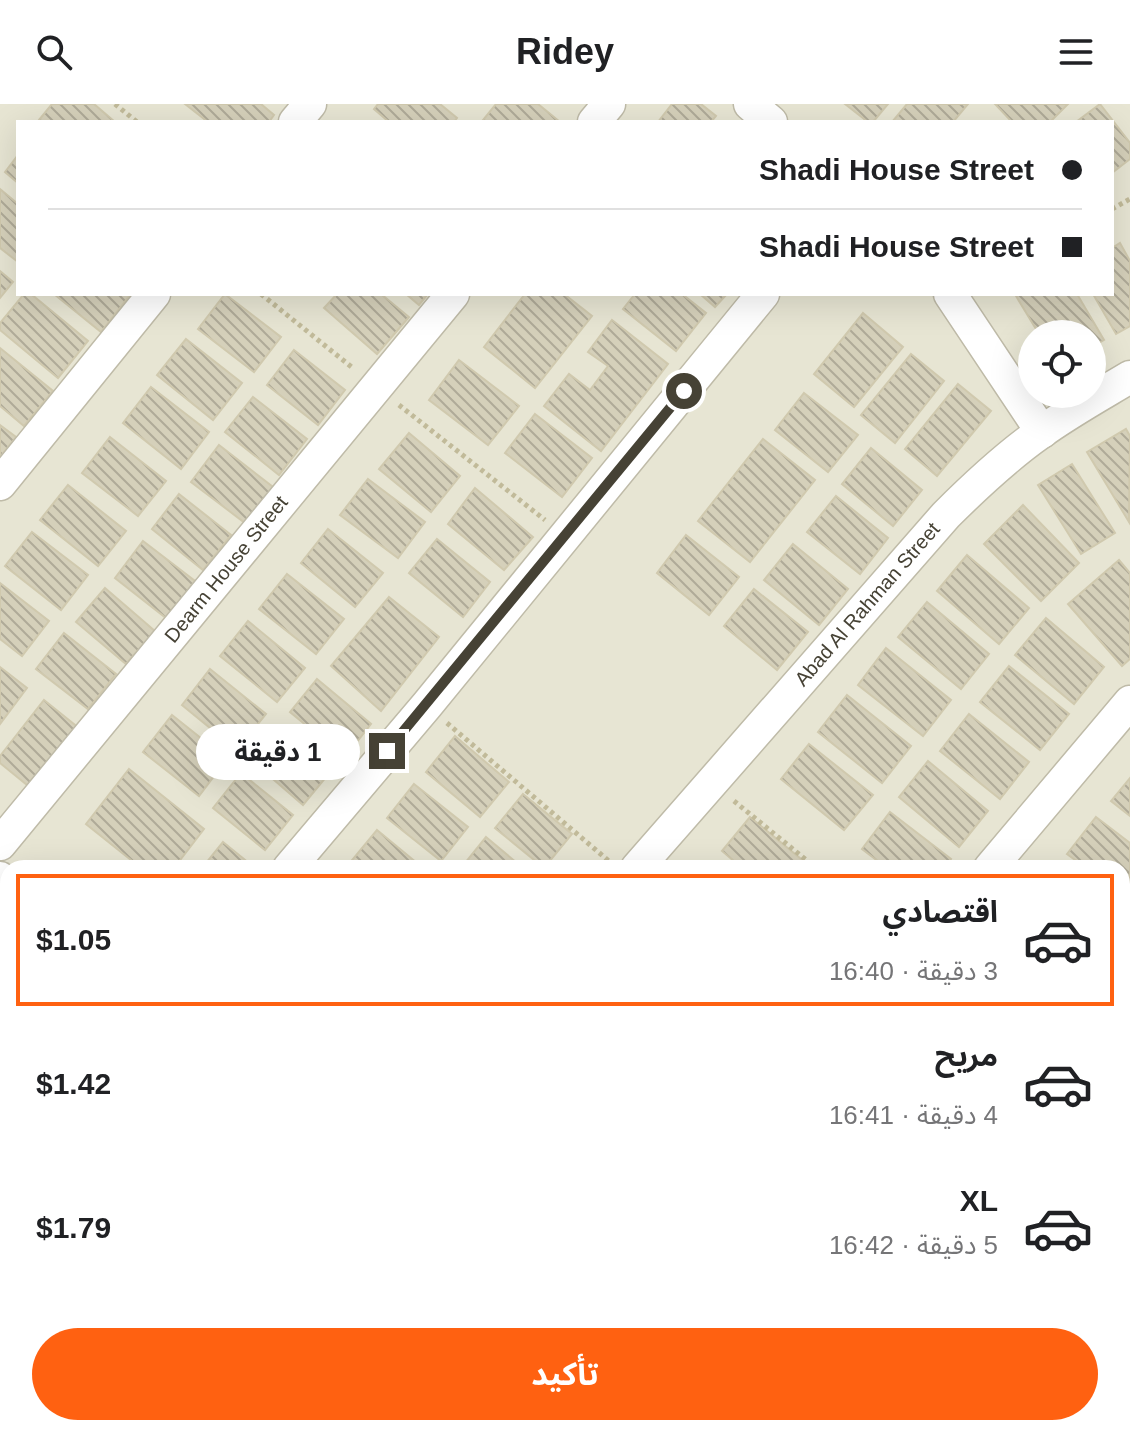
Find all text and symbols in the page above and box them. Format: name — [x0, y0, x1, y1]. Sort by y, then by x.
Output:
icon: search — [32, 30, 76, 74]
icon: menu — [1054, 30, 1098, 74]
text: Ridey — [516, 31, 614, 72]
text: Shadi House Street — [759, 153, 1034, 186]
text: Shadi House Street — [759, 230, 1034, 263]
map controls — [1018, 320, 1106, 408]
button: locate — [1018, 320, 1106, 408]
route start — [666, 373, 702, 409]
street label: Dearm House Street — [160, 491, 292, 647]
street label: Abad Al Rahman Street — [790, 518, 944, 690]
callout: 1 دقيقة — [195, 723, 359, 779]
route end — [369, 733, 405, 769]
text: 1 دقيقة — [234, 737, 322, 767]
text: اقتصادي — [883, 895, 998, 928]
icon: car — [1022, 904, 1094, 976]
text: $1.05 — [36, 923, 111, 956]
text: 3 دقيقة · 16:40 — [829, 956, 998, 986]
text: مريح — [935, 1039, 998, 1072]
icon: car — [1022, 1048, 1094, 1120]
text: $1.42 — [36, 1067, 111, 1100]
text: 4 دقيقة · 16:41 — [829, 1100, 998, 1130]
text: XL — [960, 1184, 998, 1217]
icon: car — [1022, 1192, 1094, 1264]
text: $1.79 — [36, 1211, 111, 1244]
text: 5 دقيقة · 16:42 — [829, 1230, 998, 1260]
button: تأكيد — [32, 1328, 1098, 1420]

